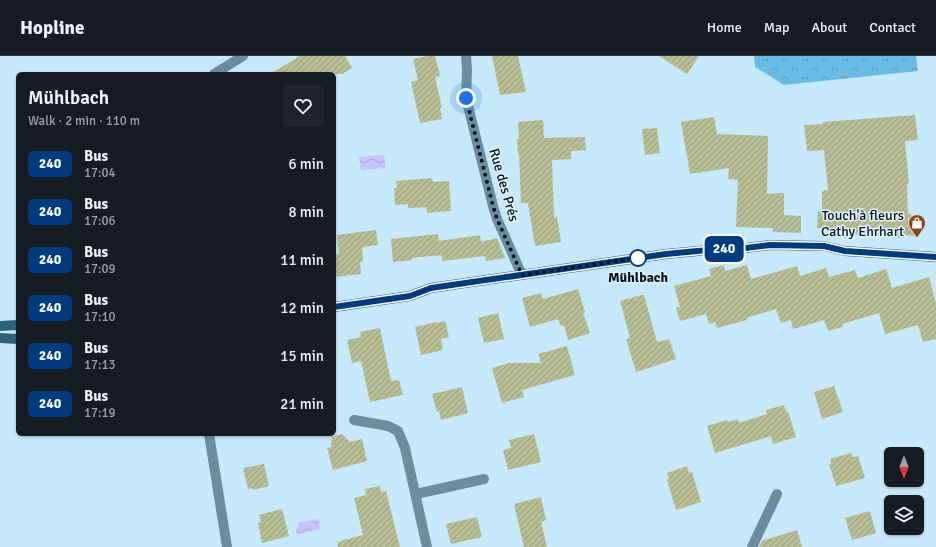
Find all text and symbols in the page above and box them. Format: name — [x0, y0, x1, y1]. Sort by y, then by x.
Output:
text: Hopline — [20, 16, 84, 40]
text: Home — [707, 19, 742, 36]
text: Map — [764, 19, 789, 36]
text: About — [811, 19, 847, 36]
text: Contact — [869, 19, 916, 36]
button: heart — [282, 85, 324, 127]
text: Mühlbach — [28, 86, 109, 110]
your location — [456, 88, 476, 108]
text: Walk · 2 min · 110 m — [28, 113, 140, 129]
text: Bus — [84, 147, 108, 165]
street label: Rue des Prés — [485, 147, 523, 223]
text: 240 — [39, 155, 61, 172]
text: 6 min — [288, 155, 324, 173]
text: 17:04 — [84, 165, 116, 181]
text: Bus — [84, 195, 108, 213]
text: 240 — [39, 203, 61, 220]
text: 8 min — [288, 203, 324, 221]
place label: Touch'à fleurs Cathy Ehrhart — [821, 207, 904, 240]
text: 17:06 — [84, 213, 116, 229]
shop icon: Touch'à fleurs Cathy Ehrhart — [907, 213, 927, 238]
line badge: 240 — [701, 236, 747, 262]
text: 240 — [713, 240, 735, 257]
text: Bus — [84, 243, 108, 261]
marker: Mühlbach — [629, 249, 647, 267]
text: 240 — [39, 251, 61, 268]
text: 11 min — [280, 251, 324, 269]
text: 17:09 — [84, 261, 116, 277]
place label: Mühlbach — [608, 269, 668, 286]
text: Bus — [84, 291, 108, 309]
text: 240 — [39, 299, 61, 316]
text: 12 min — [280, 299, 324, 317]
text: 17:10 — [84, 309, 116, 325]
text: Bus — [84, 339, 108, 357]
text: 240 — [39, 347, 61, 364]
text: 15 min — [280, 347, 324, 365]
text: 17:13 — [84, 357, 116, 373]
text: Bus — [84, 387, 108, 405]
text: 240 — [39, 395, 61, 412]
text: 21 min — [280, 395, 324, 413]
text: 17:19 — [84, 405, 116, 421]
north arrow — [884, 447, 924, 487]
map controls — [884, 447, 924, 535]
button: layers — [884, 495, 924, 535]

